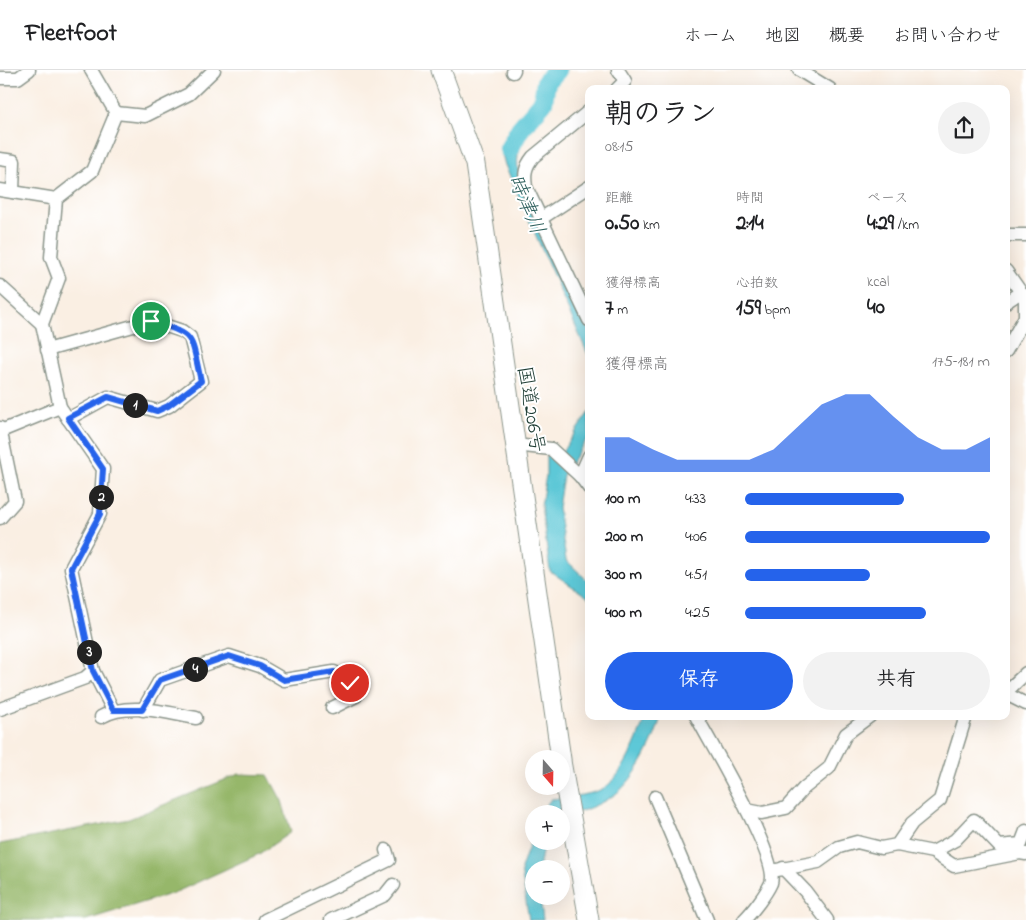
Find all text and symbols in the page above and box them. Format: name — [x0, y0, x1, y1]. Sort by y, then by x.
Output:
text: Fleetfoot — [25, 17, 117, 52]
text: ホーム — [684, 24, 737, 50]
text: 地図 — [765, 24, 801, 50]
text: 概要 — [829, 24, 865, 50]
text: お問い合わせ — [893, 24, 1001, 50]
text: 朝のラン — [605, 95, 717, 136]
button: share — [938, 102, 990, 154]
text: 08:15 — [605, 135, 634, 159]
water label: 時津川 — [499, 170, 551, 240]
text: 距離 — [605, 188, 633, 209]
text: 時間 — [736, 188, 764, 209]
text: ペース — [867, 188, 908, 209]
text: 0.50 — [605, 209, 639, 239]
text: 2:14 — [736, 209, 764, 239]
text: 4:29 — [867, 209, 894, 239]
text: km — [639, 215, 660, 236]
text: /km — [894, 215, 919, 236]
text: kcal — [867, 272, 889, 293]
text: 獲得標高 — [605, 273, 661, 294]
text: 心拍数 — [736, 273, 778, 294]
text: 40 — [867, 293, 885, 323]
text: 7 — [605, 294, 614, 324]
text: 159 — [736, 294, 761, 324]
pin — [130, 300, 172, 342]
text: m — [614, 300, 628, 321]
text: bpm — [761, 300, 790, 321]
icon: arrive — [137, 307, 165, 335]
text: 175–181 m — [932, 350, 990, 374]
text: 獲得標高 — [605, 353, 669, 377]
street label: 国道206号 — [508, 364, 551, 455]
pin: 1 — [122, 392, 148, 418]
text: 1 — [133, 395, 138, 416]
pin: 2 — [88, 484, 114, 510]
text: 2 — [98, 487, 105, 508]
text: 100 m — [605, 487, 640, 511]
text: 4:33 — [685, 487, 706, 511]
text: 200 m — [605, 525, 643, 549]
text: 4:06 — [685, 525, 707, 549]
text: 300 m — [605, 563, 642, 587]
text: 4:51 — [685, 563, 707, 587]
text: 400 m — [605, 601, 642, 625]
text: 4:25 — [685, 601, 710, 625]
pin: 3 — [76, 640, 102, 664]
text: 3 — [87, 642, 92, 663]
button: 保存 — [605, 652, 793, 710]
button: 共有 — [803, 652, 990, 710]
pin: 4 — [182, 656, 208, 682]
text: 4 — [193, 659, 198, 680]
pin — [329, 662, 371, 704]
icon: check — [336, 669, 364, 697]
north arrow — [525, 750, 570, 795]
map controls — [525, 750, 570, 905]
button: + — [525, 805, 570, 850]
button: − — [525, 860, 570, 905]

